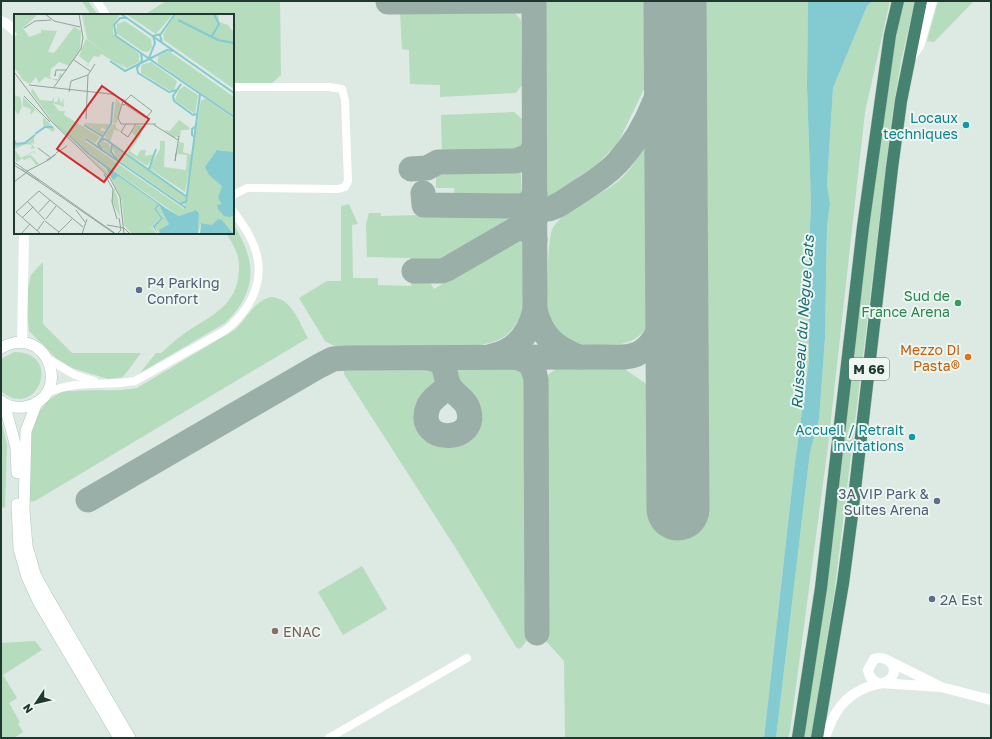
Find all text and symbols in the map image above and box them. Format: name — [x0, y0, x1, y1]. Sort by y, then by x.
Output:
inset map — [14, 14, 234, 234]
place label: Locaux techniques — [883, 109, 958, 142]
marker: Locaux techniques — [961, 120, 971, 130]
water label: Ruisseau du Nègue Cats — [787, 233, 818, 410]
place label: P4 Parking Confort — [147, 274, 220, 307]
marker: P4 Parking Confort — [134, 285, 144, 295]
place label: Sud de France Arena — [861, 287, 950, 320]
marker: Sud de France Arena — [953, 298, 963, 308]
place label: Mezzo Di Pasta® — [900, 341, 960, 374]
marker: Mezzo Di Pasta® — [963, 352, 973, 362]
road number: M 66 — [849, 358, 889, 380]
place label: Accueil / Retrait invitations — [795, 421, 904, 454]
marker: Accueil / Retrait invitations — [907, 432, 917, 442]
place label: 3A VIP Park & Suites Arena — [838, 485, 930, 518]
marker: 3A VIP Park & Suites Arena — [932, 496, 942, 506]
place label: 2A Est — [940, 591, 983, 608]
marker: 2A Est — [927, 594, 937, 604]
place label: ENAC — [283, 623, 321, 640]
marker: ENAC — [270, 626, 280, 636]
north arrow — [16, 683, 56, 723]
text: N — [20, 702, 35, 716]

